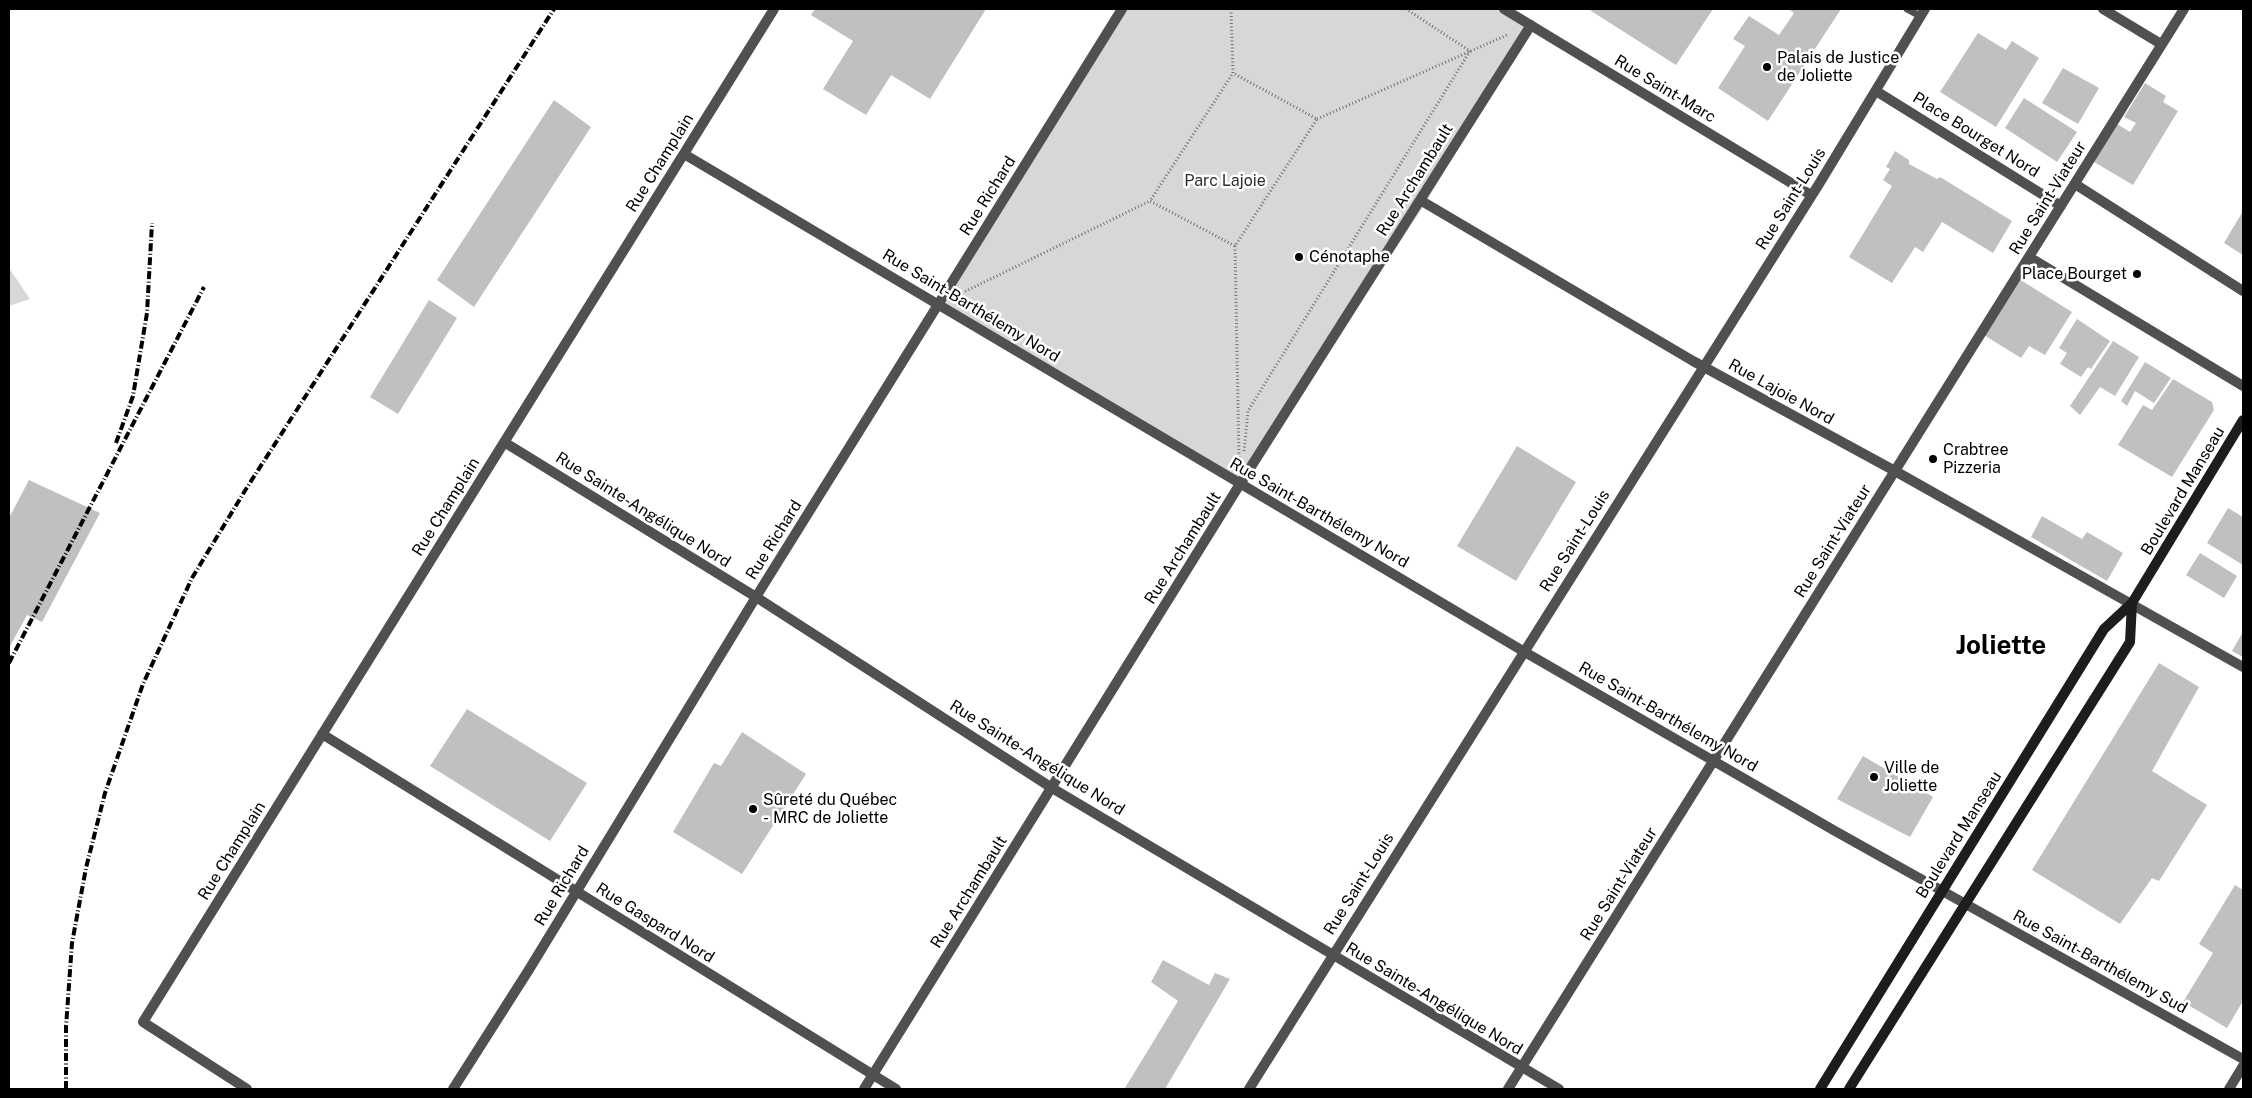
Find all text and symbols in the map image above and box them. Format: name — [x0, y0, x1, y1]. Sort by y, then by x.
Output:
place label: Palais de Justice de Joliette — [1777, 48, 1899, 86]
street label: Rue Saint-Marc — [1611, 51, 1719, 127]
marker: Palais de Justice de Joliette — [1761, 61, 1773, 73]
street label: Place Bourget Nord — [1909, 88, 2043, 182]
street label: Rue Champlain — [622, 110, 698, 216]
street label: Rue Archambault — [1373, 120, 1457, 240]
street label: Rue Saint-Viateur — [2005, 138, 2091, 258]
street label: Rue Saint-Louis — [1752, 144, 1830, 254]
street label: Rue Richard — [956, 153, 1020, 239]
park label: Parc Lajoie — [1184, 171, 1266, 191]
street label: Rue Saint-Barthélemy Nord — [879, 245, 1063, 367]
place label: Cénotaphe — [1309, 247, 1390, 267]
marker: Cénotaphe — [1293, 251, 1305, 263]
place label: Place Bourget — [2022, 264, 2127, 284]
marker: Place Bourget — [2131, 268, 2143, 280]
street label: Rue Lajoie Nord — [1725, 355, 1837, 429]
street label: Boulevard Manseau — [2137, 423, 2229, 559]
place label: Crabtree Pizzeria — [1943, 440, 2008, 478]
street label: Rue Sainte-Angélique Nord — [552, 448, 734, 572]
marker: Crabtree Pizzeria — [1927, 453, 1939, 465]
street label: Rue Champlain — [408, 454, 484, 560]
street label: Rue Saint-Barthélemy Nord — [1226, 454, 1412, 572]
street label: Rue Saint-Viateur — [1790, 481, 1876, 601]
street label: Rue Saint-Louis — [1536, 486, 1614, 596]
street label: Rue Archambault — [1141, 488, 1225, 608]
street label: Rue Richard — [742, 497, 806, 583]
district label: Joliette — [1956, 630, 2046, 662]
street label: Rue Saint-Barthélemy Nord — [1575, 658, 1761, 776]
street label: Rue Sainte-Angélique Nord — [946, 696, 1128, 820]
place label: Ville de Joliette — [1884, 758, 1939, 796]
street label: Boulevard Manseau — [1912, 768, 2006, 902]
marker: Ville de Joliette — [1868, 771, 1880, 783]
place label: Sûreté du Québec - MRC de Joliette — [763, 790, 897, 828]
street label: Rue Champlain — [194, 798, 270, 904]
marker: Sûreté du Québec - MRC de Joliette — [747, 803, 759, 815]
street label: Rue Saint-Viateur — [1576, 824, 1662, 944]
street label: Rue Saint-Louis — [1320, 829, 1398, 939]
street label: Rue Archambault — [927, 832, 1011, 952]
street label: Rue Richard — [531, 843, 593, 929]
street label: Rue Gaspard Nord — [592, 879, 718, 967]
street label: Rue Saint-Barthélemy Sud — [2009, 906, 2191, 1018]
street label: Rue Sainte-Angélique Nord — [1342, 939, 1526, 1059]

